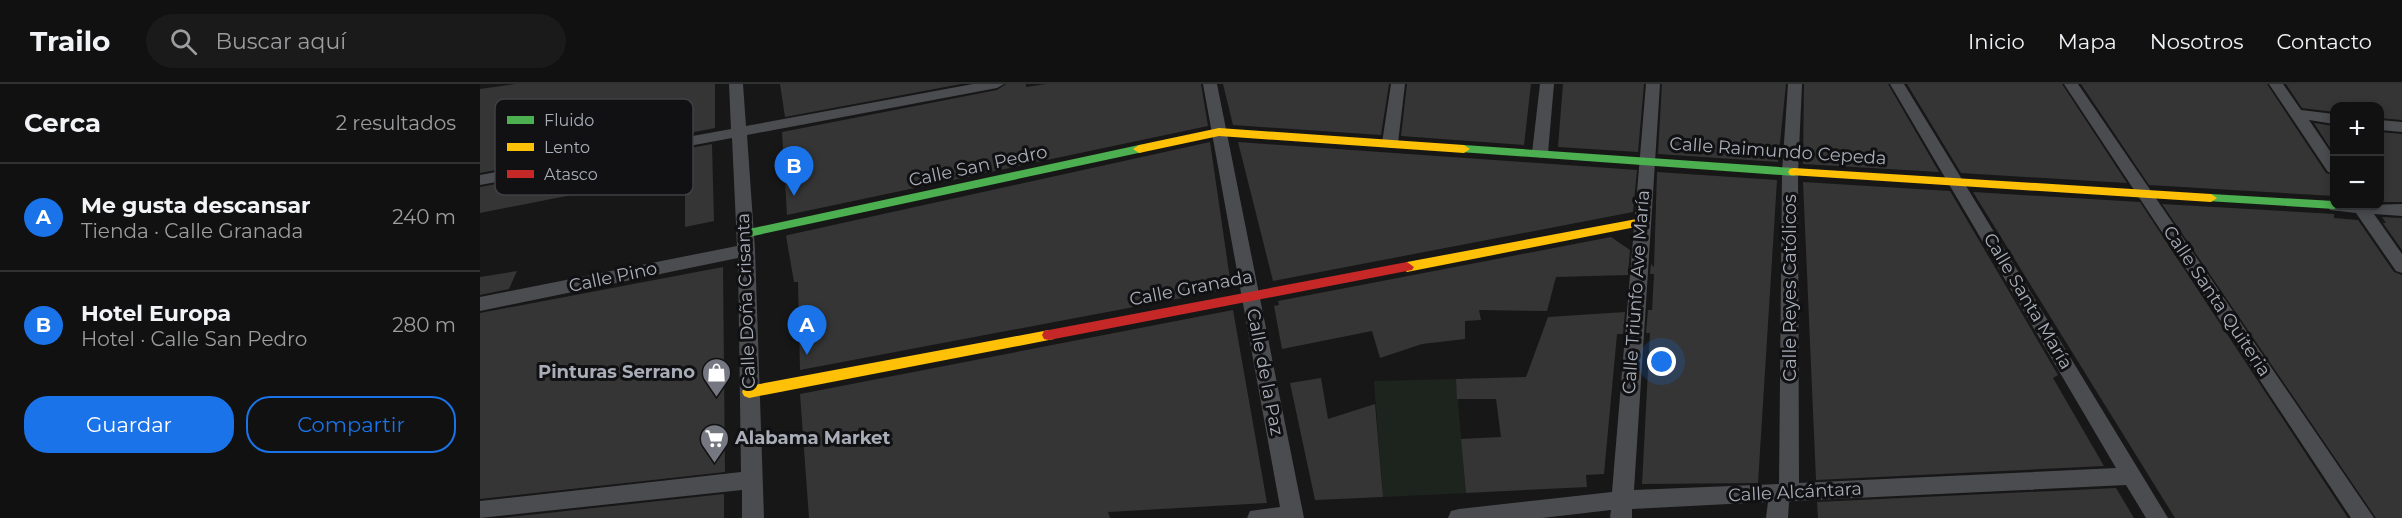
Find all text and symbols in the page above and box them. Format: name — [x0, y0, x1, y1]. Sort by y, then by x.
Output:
search box — [146, 14, 566, 68]
text: Trailo — [30, 24, 110, 58]
icon: search — [167, 25, 200, 58]
text: Buscar aquí — [215, 28, 346, 55]
text: Inicio — [1968, 29, 2025, 54]
text: Mapa — [2058, 29, 2117, 54]
text: Nosotros — [2150, 29, 2243, 54]
text: Contacto — [2276, 29, 2372, 54]
legend — [495, 99, 693, 195]
map controls — [2330, 102, 2384, 210]
button: + — [2330, 102, 2384, 156]
text: Cerca — [24, 107, 101, 139]
text: 2 resultados — [336, 111, 456, 135]
text: Fluido — [544, 111, 594, 130]
street label: Calle Raimundo Cepeda — [1669, 132, 1887, 170]
text: Lento — [544, 138, 590, 157]
street label: Calle San Pedro — [907, 141, 1049, 191]
pin: B — [774, 147, 814, 196]
button: − — [2330, 156, 2384, 210]
text: Atasco — [544, 165, 598, 184]
street label: Calle Triunfo Ave María — [1618, 189, 1654, 395]
text: Me gusta descansar — [81, 192, 311, 219]
street label: Calle Reyes Católicos — [1779, 194, 1801, 382]
text: A — [36, 205, 51, 229]
text: 240 m — [392, 205, 456, 229]
street label: Calle Doña Crisanta — [732, 213, 760, 389]
text: Tienda · Calle Granada — [81, 219, 303, 243]
street label: Calle Santa Quiteria — [2158, 222, 2276, 380]
street label: Calle Santa María — [1979, 229, 2077, 373]
street label: Calle Pino — [567, 257, 659, 297]
street label: Calle Granada — [1127, 265, 1255, 311]
text: Hotel Europa — [81, 300, 231, 327]
pin: A — [788, 306, 826, 355]
street label: Calle de la Paz — [1242, 307, 1288, 437]
text: B — [36, 313, 51, 337]
text: 280 m — [392, 313, 456, 337]
text: Hotel · Calle San Pedro — [81, 327, 307, 351]
your location — [1647, 347, 1676, 376]
shop icon: Pinturas Serrano — [700, 356, 732, 398]
place label: Pinturas Serrano — [538, 361, 695, 383]
button: Guardar — [24, 396, 234, 453]
button: Compartir — [246, 396, 456, 453]
supermarket icon: Alabama Market — [698, 422, 730, 464]
place label: Alabama Market — [734, 427, 890, 449]
street label: Calle Alcántara — [1728, 478, 1862, 506]

